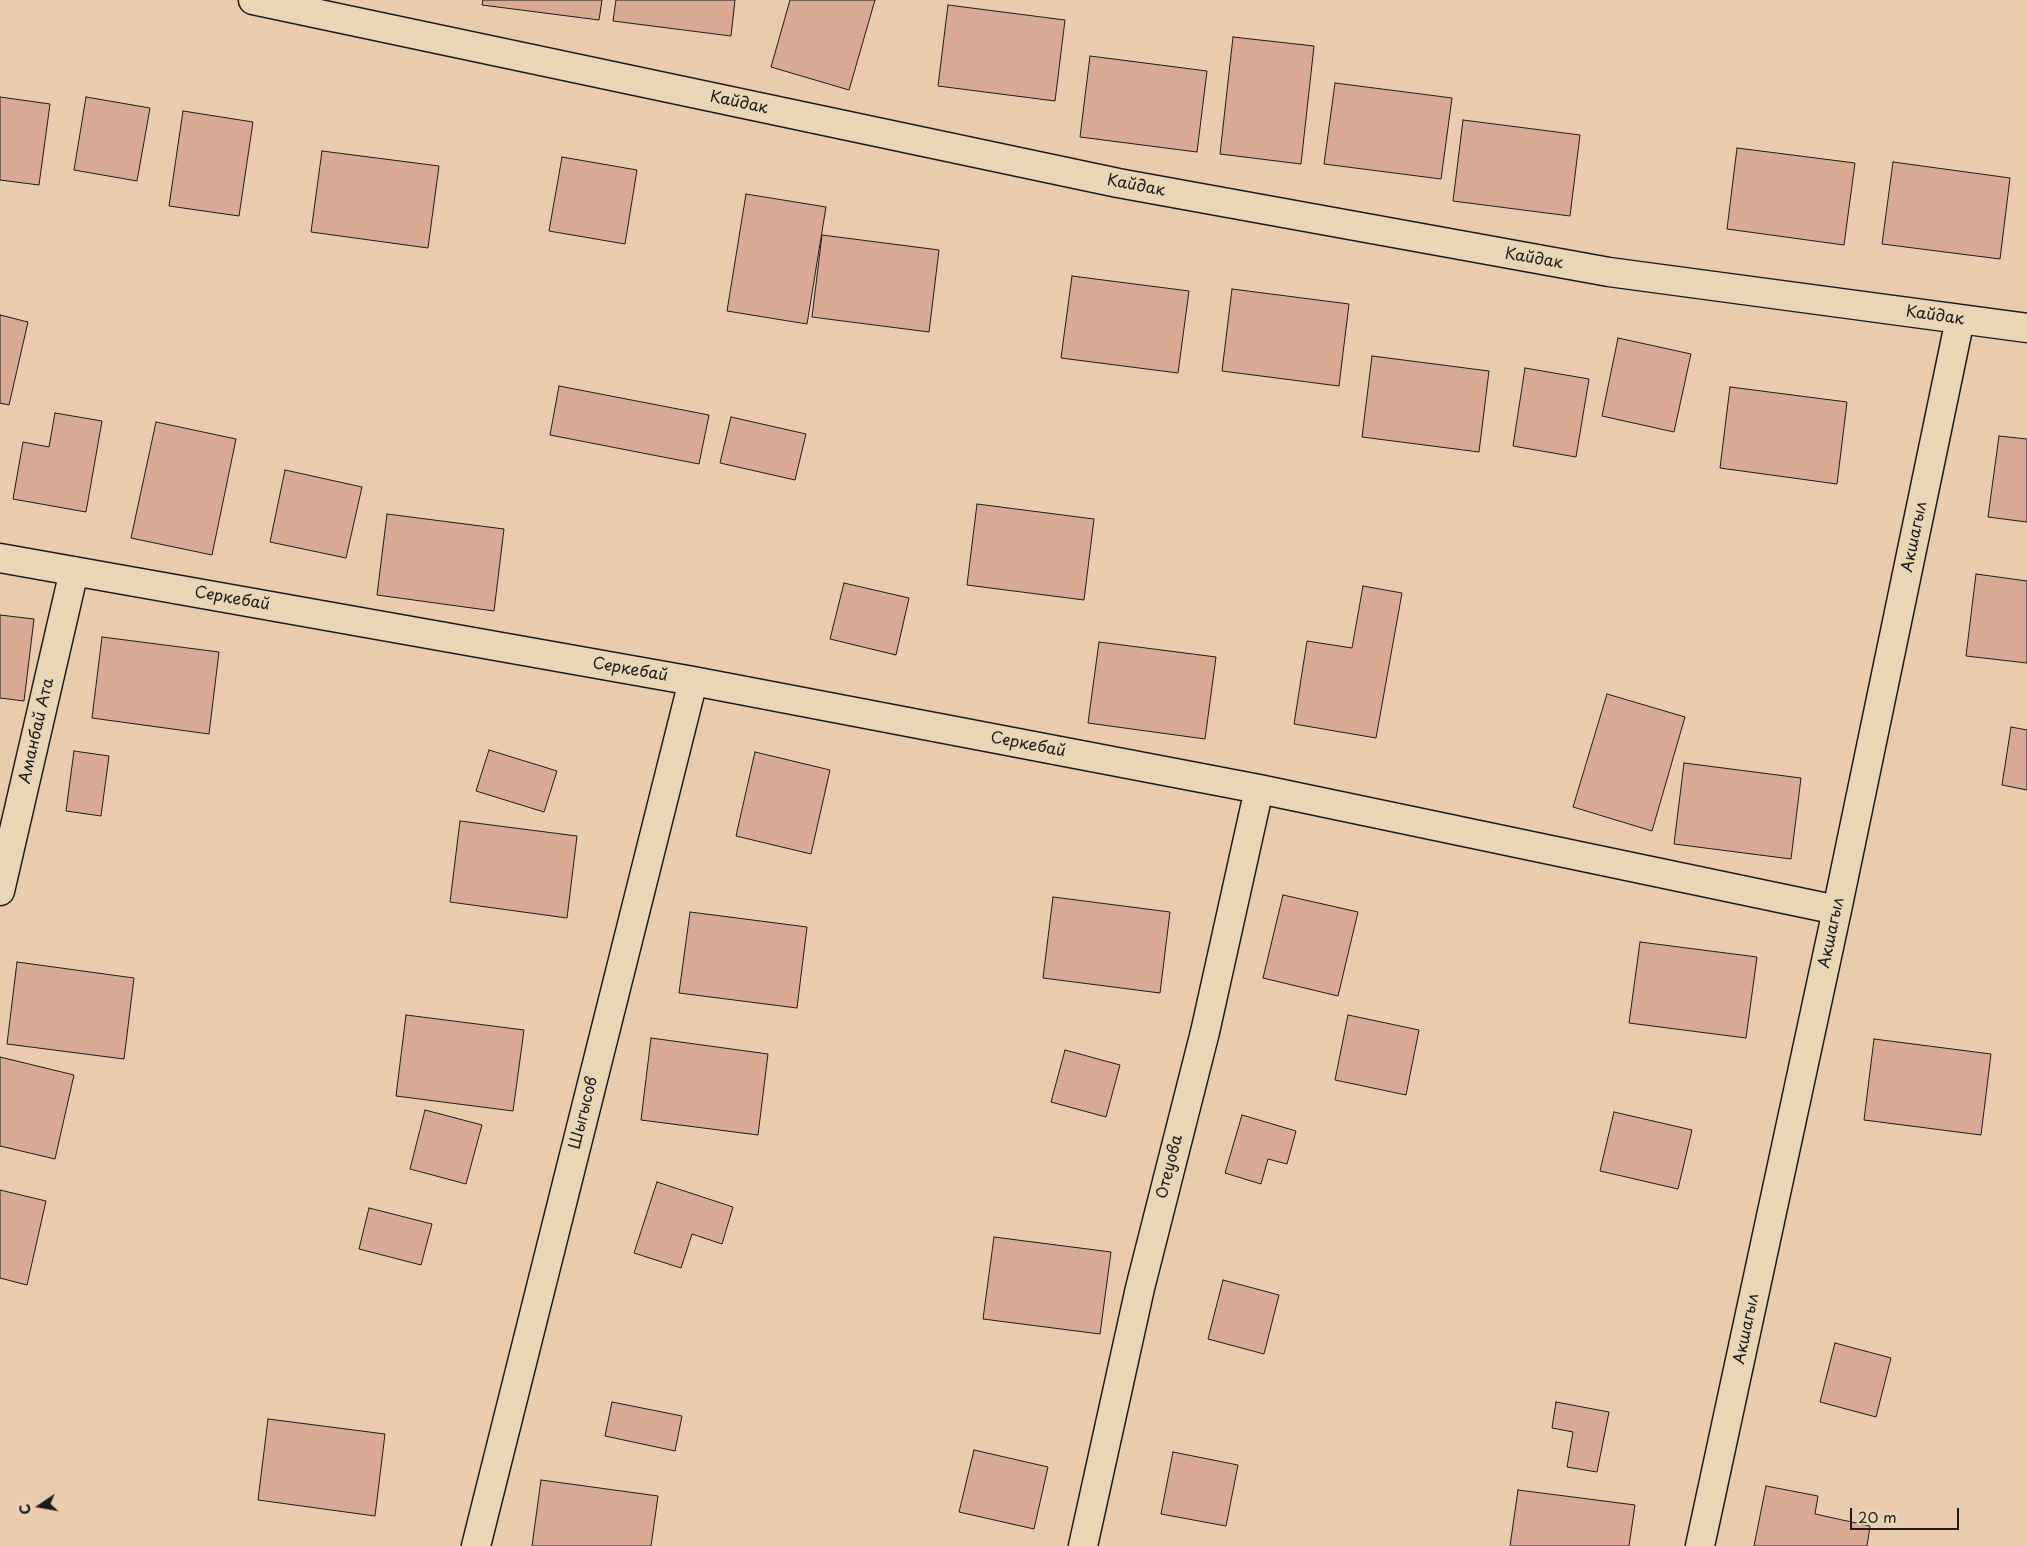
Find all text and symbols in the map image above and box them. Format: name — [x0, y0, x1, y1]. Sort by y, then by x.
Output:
street label: Кайдак — [708, 88, 770, 118]
street label: Кайдак — [1105, 171, 1167, 201]
street label: Кайдак — [1503, 244, 1565, 274]
street label: Кайдак — [1905, 302, 1965, 330]
street label: Акшагыл — [1898, 500, 1932, 574]
street label: Серкебай — [193, 583, 271, 615]
street label: Серкебай — [591, 654, 669, 686]
street label: Аманбай Ата — [16, 676, 58, 786]
street label: Серкебай — [989, 728, 1067, 762]
street label: Акшагыл — [1815, 896, 1849, 970]
street label: Шыгысов — [566, 1075, 602, 1151]
street label: Отеуова — [1153, 1133, 1187, 1201]
street label: Акшагыл — [1730, 1292, 1764, 1366]
north arrow — [15, 1481, 65, 1531]
scale bar — [1852, 1498, 1961, 1530]
text: С — [13, 1502, 36, 1517]
text: 20 m — [1858, 1505, 1897, 1528]

